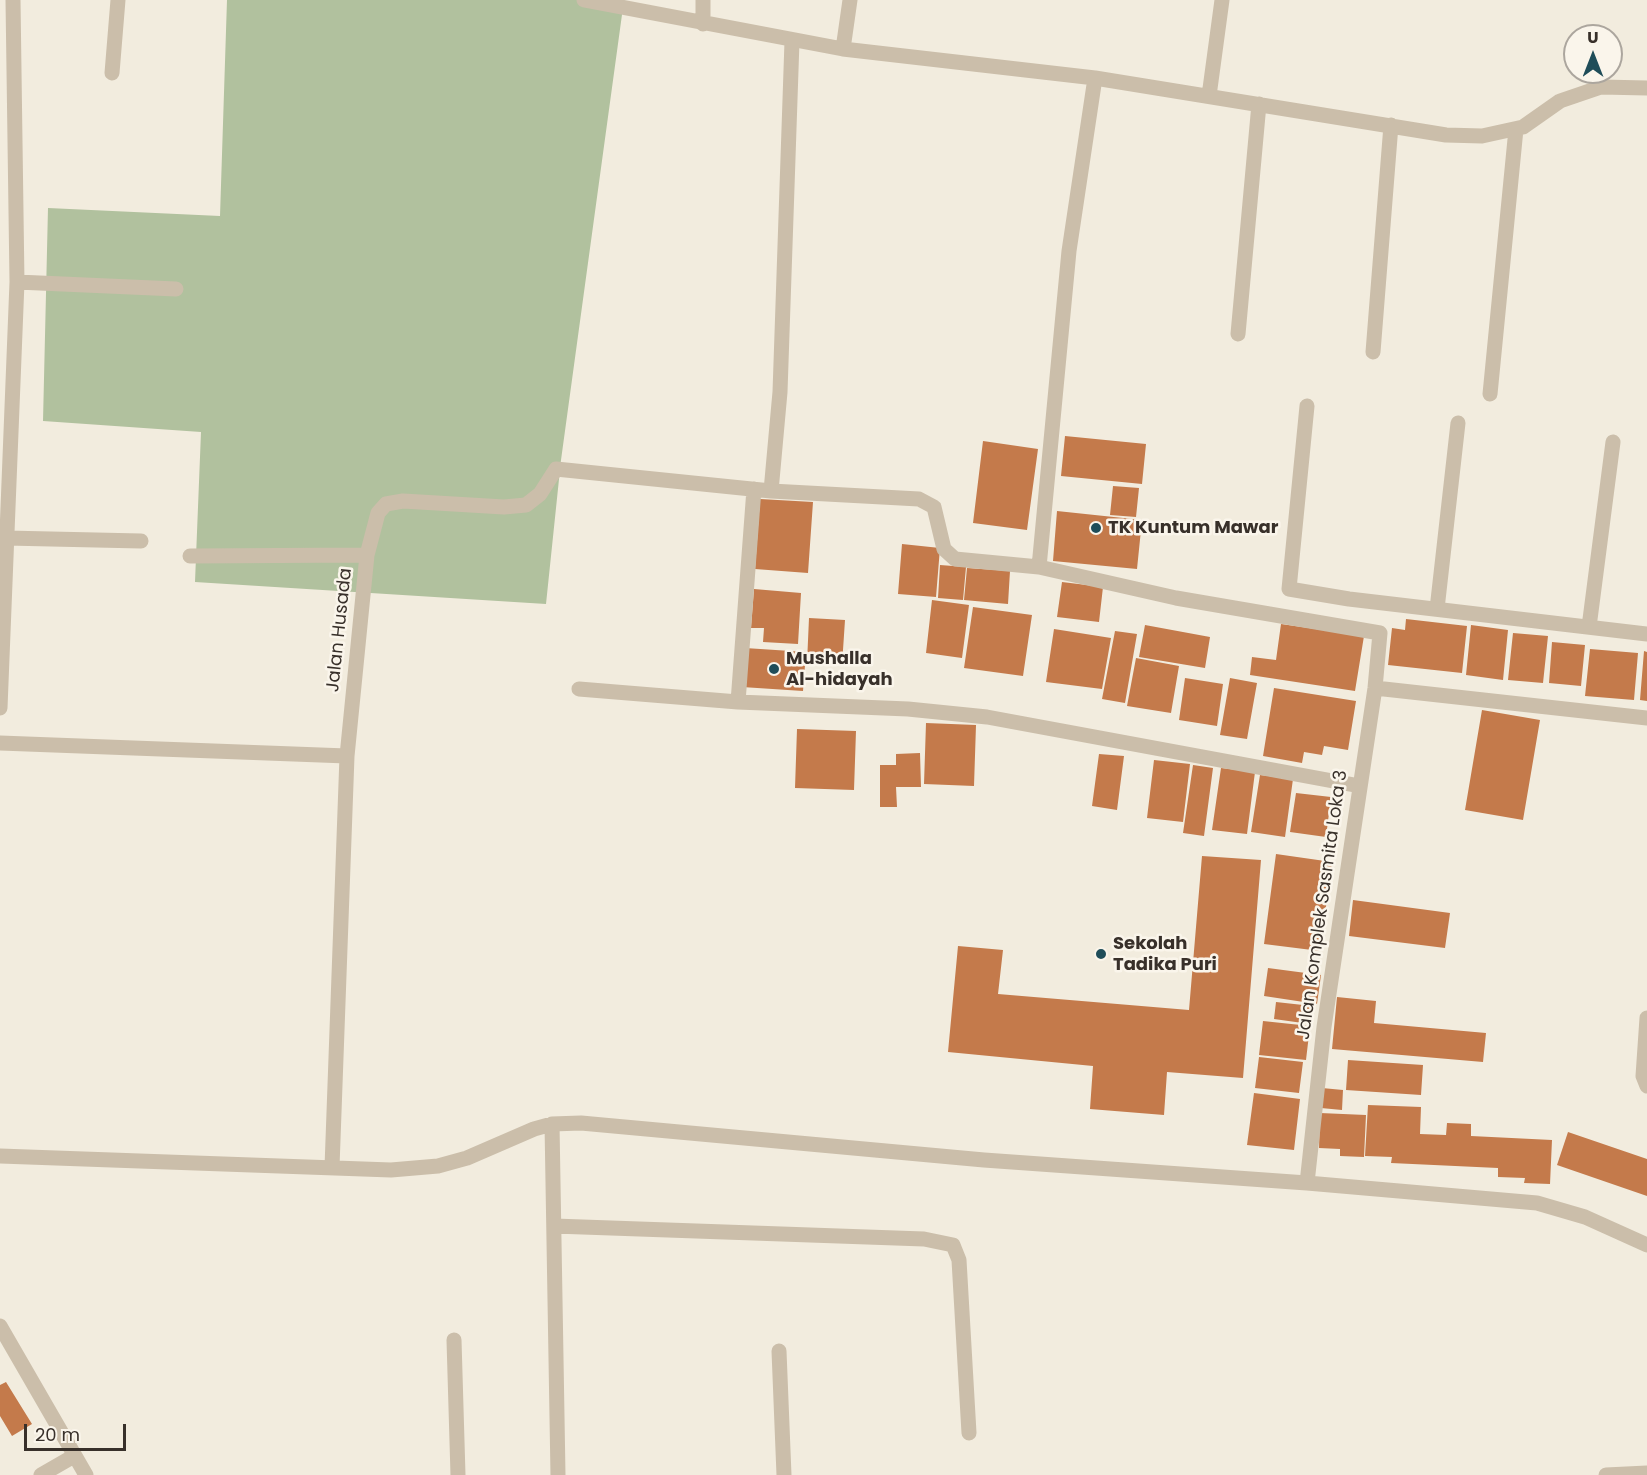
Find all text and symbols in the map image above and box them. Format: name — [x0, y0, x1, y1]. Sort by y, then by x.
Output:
north arrow — [1563, 24, 1623, 84]
text: U — [1587, 26, 1599, 49]
place label: TK Kuntum Mawar — [1108, 517, 1278, 539]
marker: TK Kuntum Mawar — [1089, 521, 1103, 535]
street label: Jalan Husada — [323, 567, 357, 693]
place label: Mushalla Al-hidayah — [786, 648, 893, 690]
marker: Mushalla Al-hidayah — [767, 662, 781, 676]
street label: Jalan Komplek Sasmita Loka 3 — [1293, 769, 1353, 1041]
place label: Sekolah Tadika Puri — [1113, 933, 1217, 976]
marker: Sekolah Tadika Puri — [1094, 947, 1108, 961]
scale bar — [27, 1412, 129, 1450]
text: 20 m — [35, 1422, 80, 1447]

